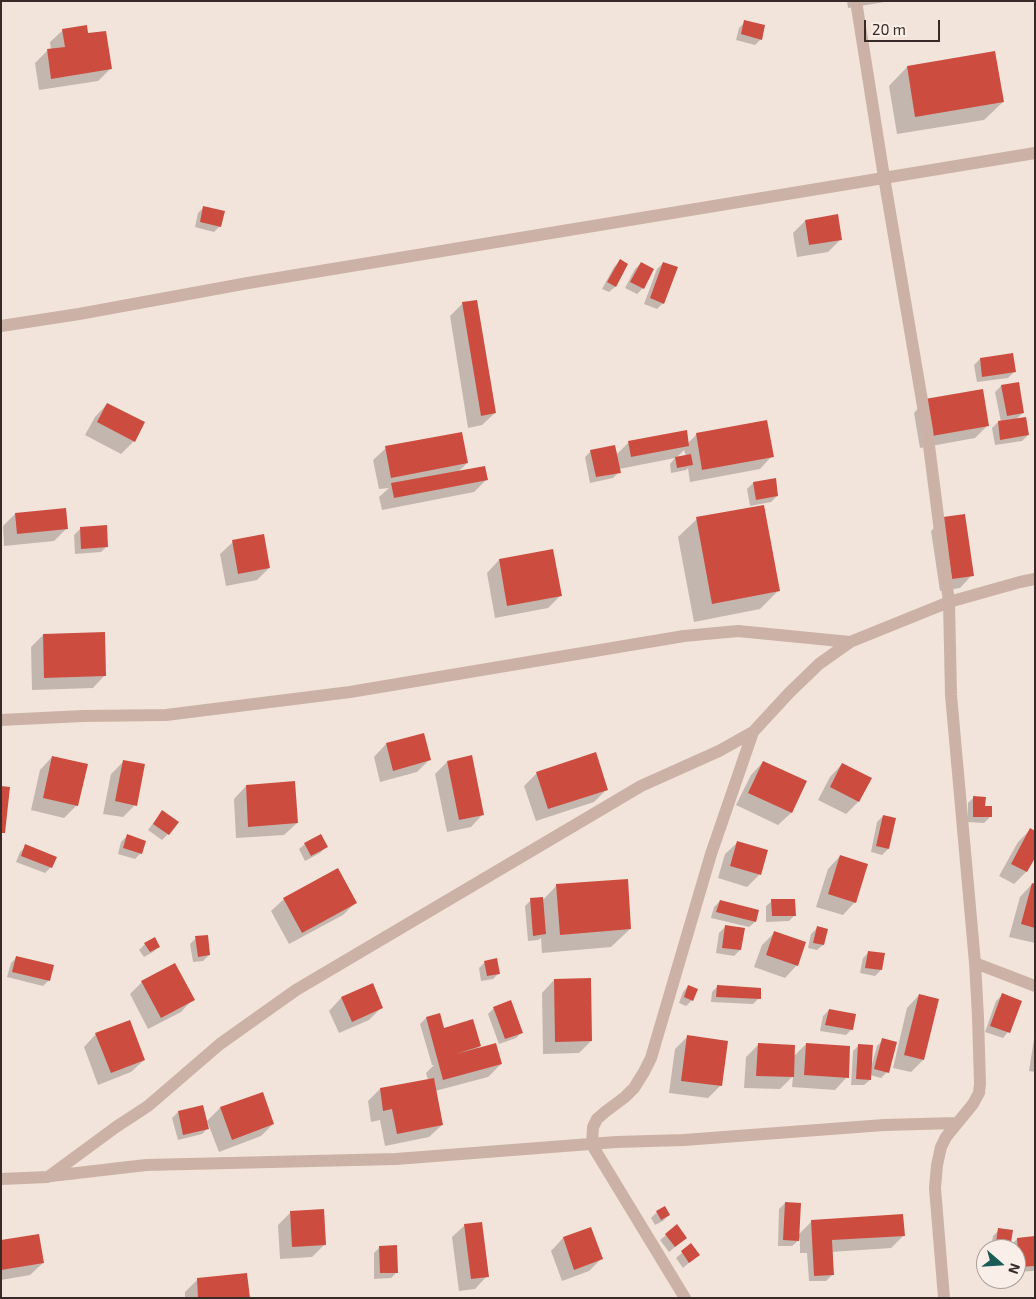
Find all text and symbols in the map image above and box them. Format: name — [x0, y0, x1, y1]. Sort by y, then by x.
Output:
scale bar — [866, 10, 942, 42]
text: 20 m — [872, 20, 906, 38]
north arrow — [976, 1239, 1026, 1289]
text: N — [1005, 1261, 1024, 1276]

